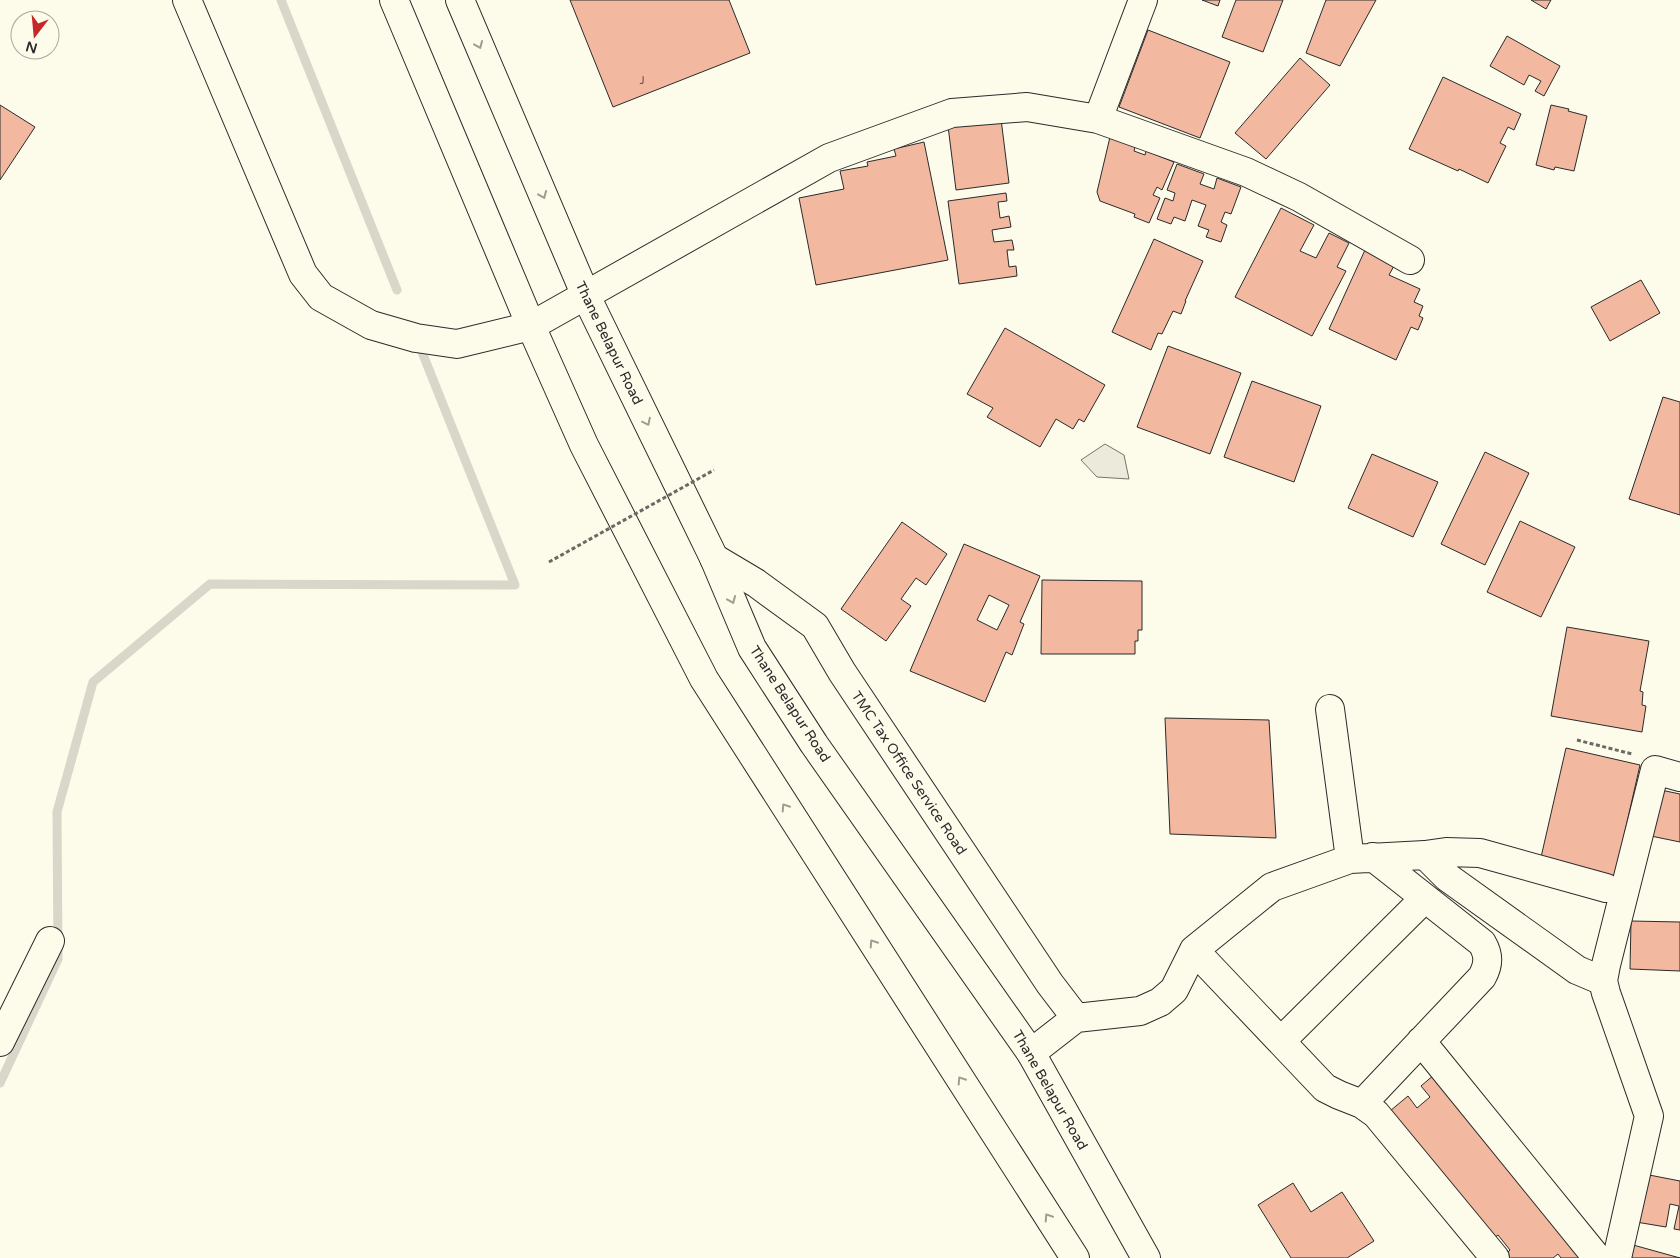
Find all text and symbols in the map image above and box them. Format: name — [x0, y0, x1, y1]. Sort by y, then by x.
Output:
north arrow — [10, 10, 60, 60]
text: N — [24, 37, 39, 57]
one-way arrow — [473, 40, 484, 49]
house number: J — [639, 74, 645, 87]
one-way arrow — [536, 190, 547, 199]
street label: Thane Belapur Road — [572, 278, 646, 408]
one-way arrow — [641, 417, 651, 426]
one-way arrow — [725, 595, 736, 604]
street label: Thane Belapur Road — [746, 643, 834, 765]
street label: TMC Tax Office Service Road — [848, 688, 970, 858]
one-way arrow — [782, 803, 792, 812]
one-way arrow — [870, 940, 879, 949]
street label: Thane Belapur Road — [1009, 1027, 1091, 1153]
one-way arrow — [957, 1077, 967, 1086]
one-way arrow — [1045, 1213, 1055, 1222]

